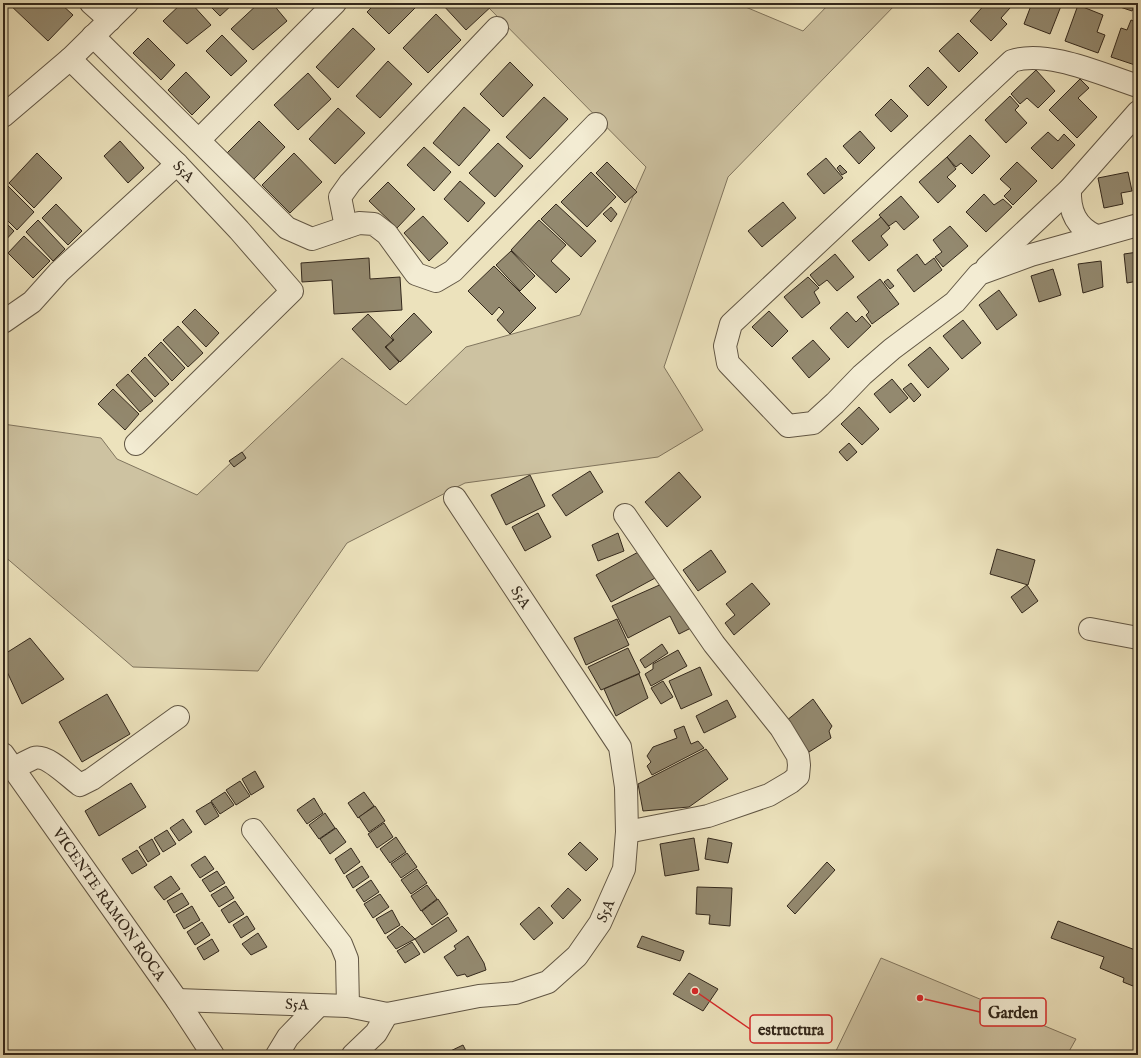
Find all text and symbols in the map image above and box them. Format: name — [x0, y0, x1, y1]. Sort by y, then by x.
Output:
street label: S5A — [169, 157, 199, 187]
street label: S5A — [506, 582, 535, 613]
street label: VICENTE RAMON ROCA — [48, 823, 170, 985]
street label: S5A — [592, 896, 620, 926]
street label: S5A — [285, 995, 310, 1015]
callout: Garden — [980, 998, 1046, 1026]
text: Garden — [988, 1004, 1038, 1024]
callout: estructura — [750, 1015, 832, 1043]
text: estructura — [758, 1021, 825, 1041]

